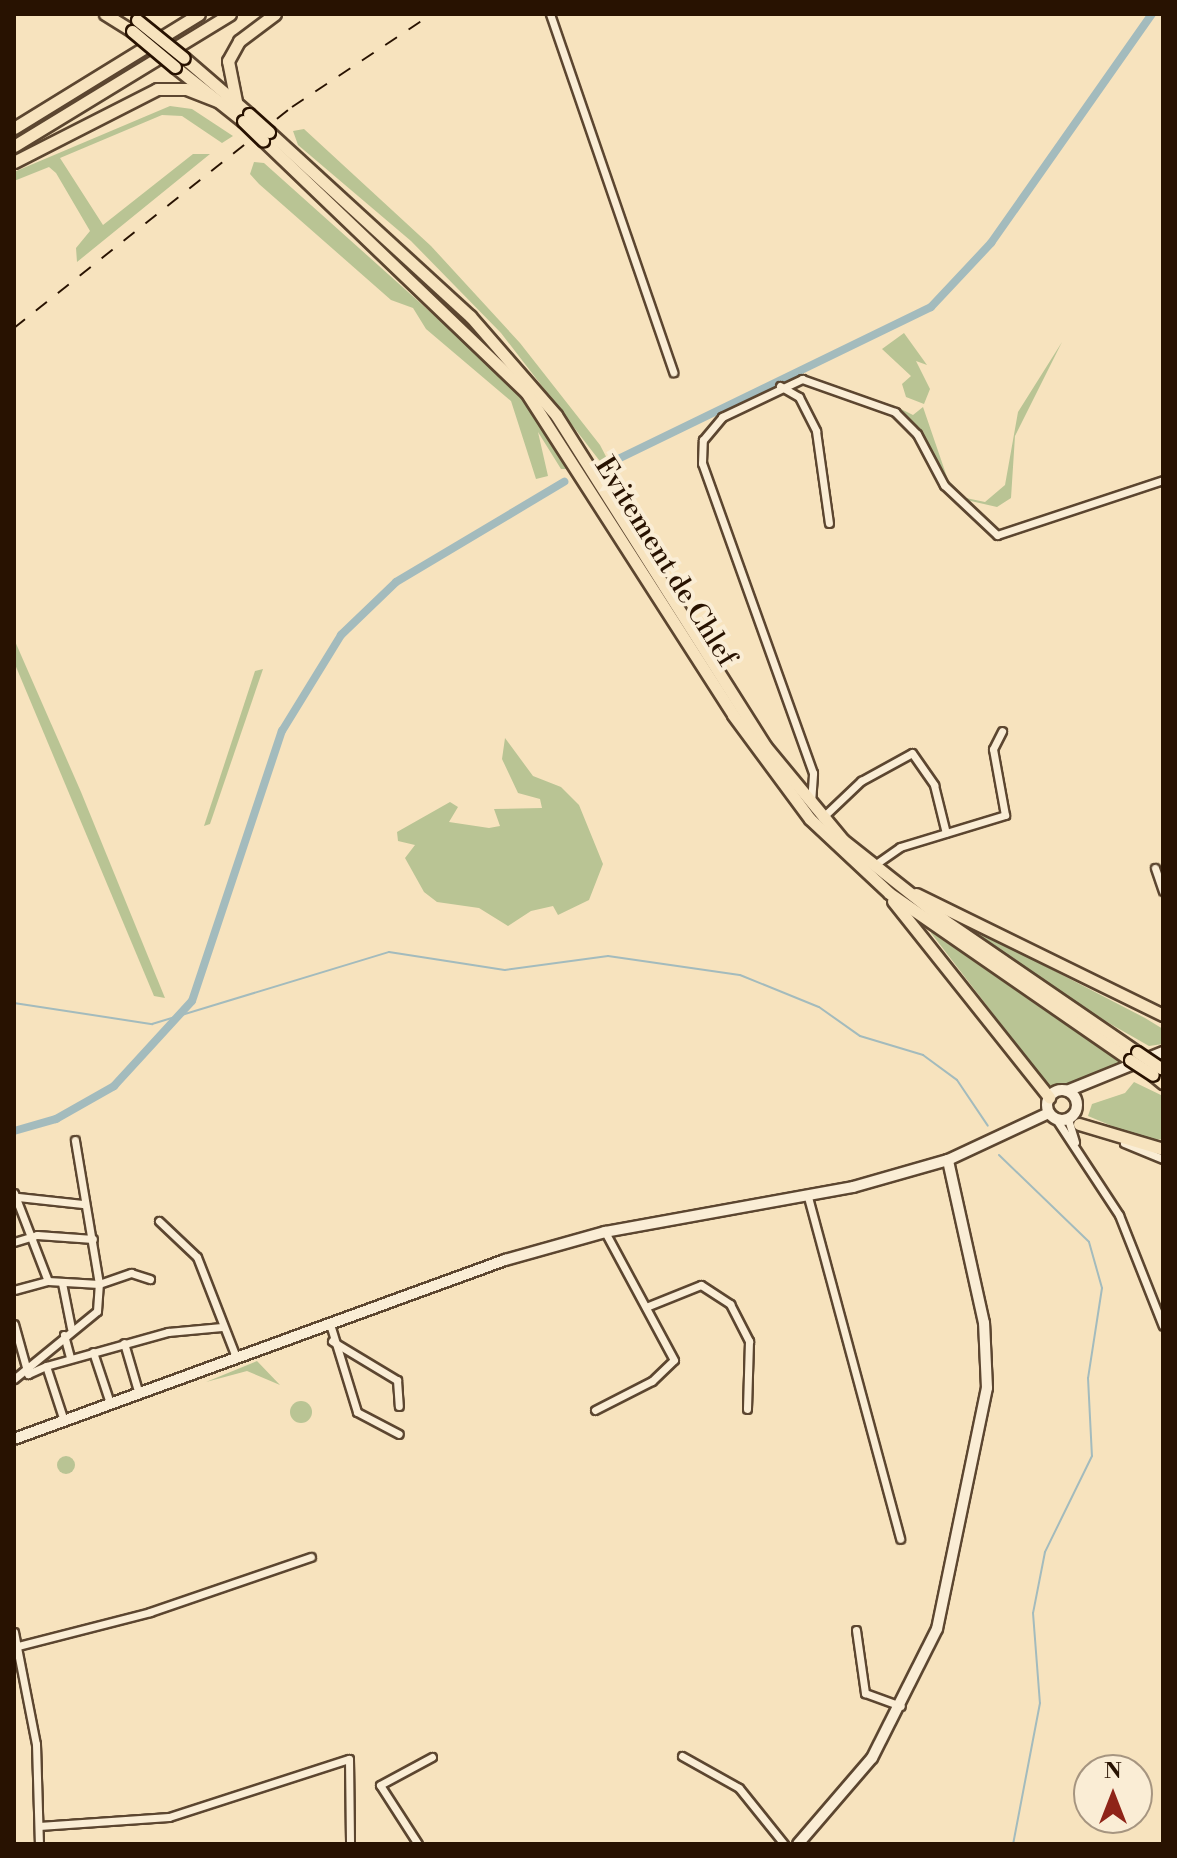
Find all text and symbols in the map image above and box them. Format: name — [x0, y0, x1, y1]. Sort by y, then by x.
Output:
street label: Evitement de Chlef — [587, 451, 743, 673]
north arrow — [1073, 1754, 1153, 1834]
text: N — [1104, 1758, 1122, 1785]

